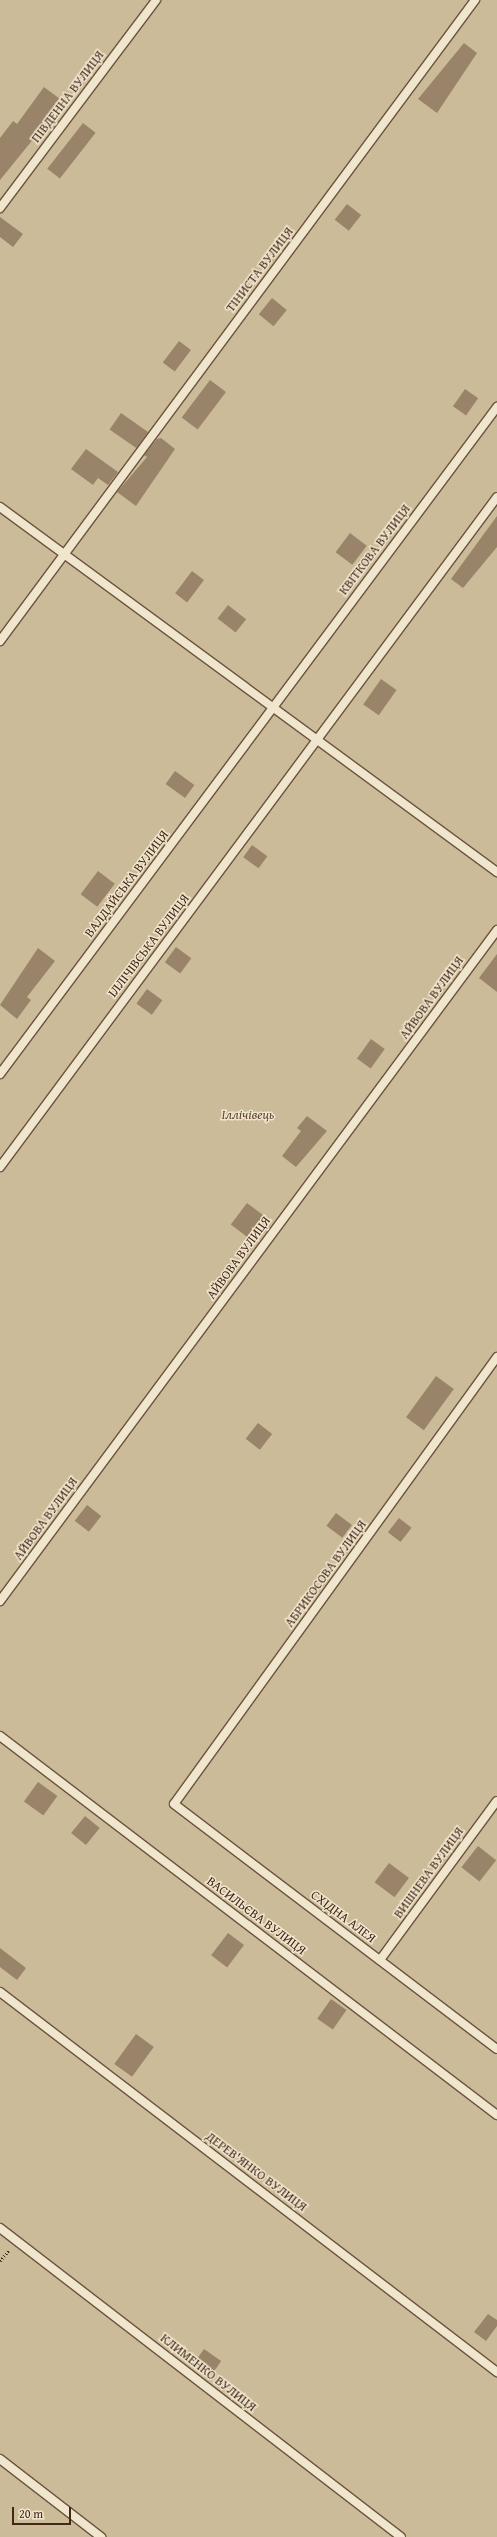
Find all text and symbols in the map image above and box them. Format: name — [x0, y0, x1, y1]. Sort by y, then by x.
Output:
street label: ПІВДЕННА ВУЛИЦЯ — [28, 48, 108, 146]
street label: ТІНИСТА ВУЛИЦЯ — [223, 225, 297, 315]
street label: КВІТКОВА ВУЛИЦЯ — [336, 502, 414, 598]
street label: ВАЛДАЙСЬКА ВУЛИЦЯ — [82, 827, 172, 941]
street label: ІЛЛІЧІВСЬКА ВУЛИЦЯ — [105, 891, 193, 1001]
street label: АЙВОВА ВУЛИЦЯ — [397, 954, 467, 1042]
park label: Іллічівець — [222, 1107, 274, 1123]
street label: АЙВОВА ВУЛИЦЯ — [204, 1214, 274, 1302]
street label: АЙВОВА ВУЛИЦЯ — [11, 1475, 81, 1563]
street label: АБРИКОСОВА ВУЛИЦЯ — [282, 1518, 370, 1630]
street label: ВИШНЕВА ВУЛИЦЯ — [391, 1824, 467, 1922]
street label: ВАСИЛЬЄВА ВУЛИЦЯ — [203, 1874, 309, 1958]
street label: СХІДНА АЛЕЯ — [307, 1888, 379, 1946]
street label: ДЕРЕВ'ЯНКО ВУЛИЦЯ — [202, 2129, 310, 2215]
street label: КЛИМЕНКО ВУЛИЦЯ — [157, 2331, 259, 2415]
scale bar — [14, 2499, 73, 2525]
text: 20 m — [19, 2505, 43, 2522]

